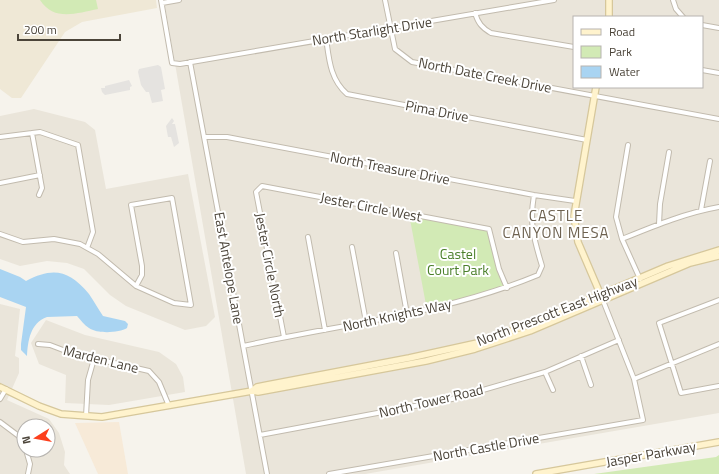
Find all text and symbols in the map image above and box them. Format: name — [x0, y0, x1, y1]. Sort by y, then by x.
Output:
street label: North Starlight Drive — [311, 11, 433, 50]
scale bar — [18, 16, 120, 42]
legend — [573, 16, 703, 88]
text: 200 m — [24, 20, 57, 39]
text: Road — [609, 22, 635, 41]
text: Park — [609, 42, 632, 61]
street label: North Date Creek Drive — [417, 51, 553, 98]
text: Water — [609, 62, 640, 81]
street label: Pima Drive — [404, 94, 470, 127]
street label: North Treasure Drive — [328, 146, 452, 189]
street label: Jester Circle West — [319, 186, 424, 227]
district label: CASTLE CANYON MESA — [503, 204, 610, 244]
street label: East Antelope Lane — [209, 210, 250, 326]
street label: Jester Circle North — [250, 211, 291, 319]
park label: Castel Court Park — [427, 243, 489, 280]
street label: North Prescott East Highway — [473, 270, 640, 351]
street label: North Knights Way — [341, 293, 453, 336]
street label: Marden Lane — [61, 339, 141, 378]
street label: North Tower Road — [377, 378, 485, 423]
north arrow — [16, 418, 56, 458]
street label: North Castle Drive — [431, 427, 541, 466]
text: N — [18, 435, 35, 445]
street label: Jasper Parkway — [604, 435, 698, 472]

